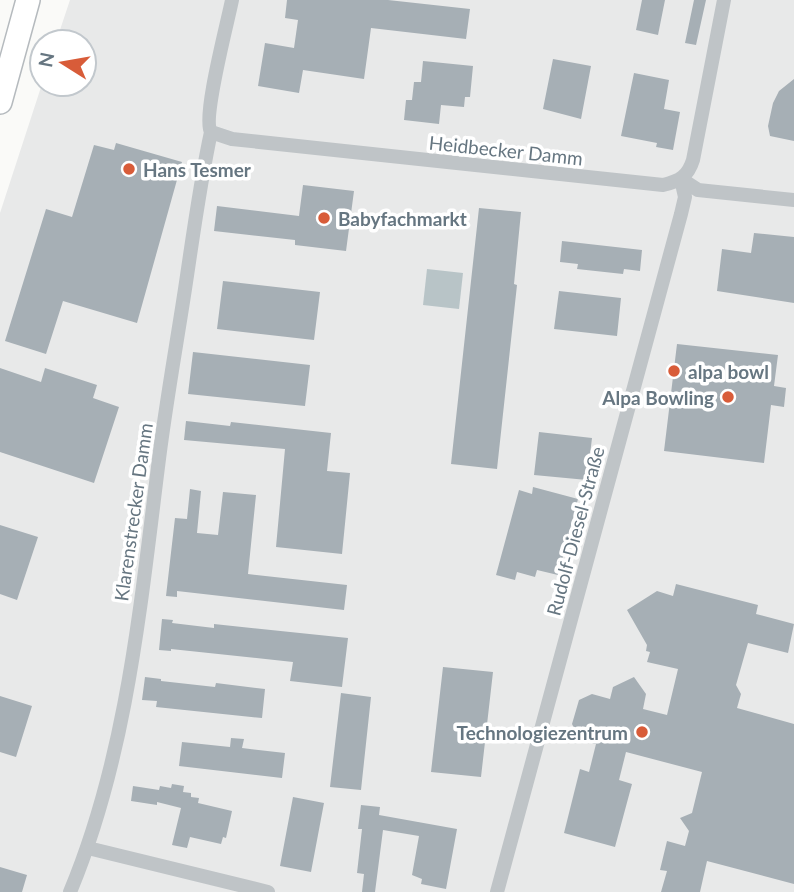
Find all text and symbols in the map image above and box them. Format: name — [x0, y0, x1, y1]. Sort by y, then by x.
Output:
north arrow — [28, 28, 98, 98]
text: N — [33, 50, 59, 69]
street label: Heidbecker Damm — [428, 130, 584, 170]
place label: Hans Tesmer — [143, 158, 252, 181]
marker: Hans Tesmer — [121, 161, 137, 177]
place label: Babyfachmarkt — [338, 207, 467, 230]
marker: Babyfachmarkt — [316, 210, 332, 226]
place label: alpa bowl — [688, 360, 769, 383]
marker: alpa bowl — [666, 363, 682, 379]
place label: Alpa Bowling — [601, 386, 714, 409]
marker: Alpa Bowling — [720, 389, 736, 405]
street label: Klarenstrecker Damm — [109, 421, 157, 603]
street label: Rudolf-Diesel-Straße — [541, 444, 609, 618]
place label: Technologiezentrum — [457, 721, 628, 744]
marker: Technologiezentrum — [634, 724, 650, 740]

